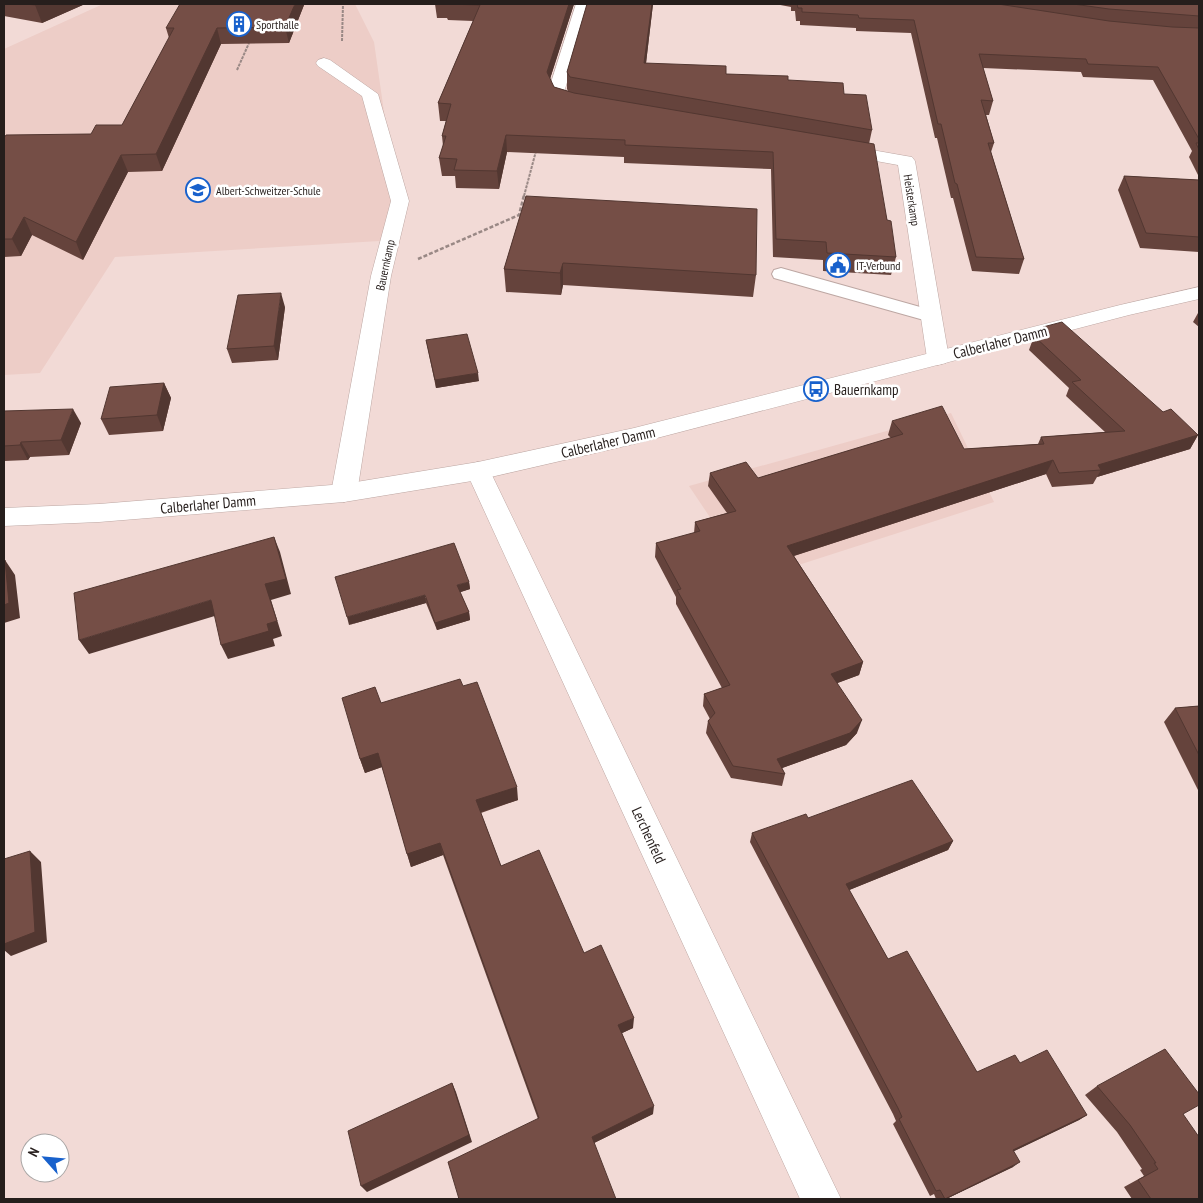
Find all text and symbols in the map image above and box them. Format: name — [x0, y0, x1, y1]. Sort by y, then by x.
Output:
building icon: Sporthalle — [226, 11, 252, 37]
place label: Sporthalle — [256, 17, 299, 32]
street label: Heisterkamp — [901, 173, 923, 227]
school or university icon: Albert-Schweitzer-Schule — [185, 177, 211, 203]
place label: Albert-Schweitzer-Schule — [216, 183, 321, 198]
street label: Bauernkamp — [372, 238, 398, 292]
public building icon: IT-Verbund — [825, 252, 851, 278]
place label: IT-Verbund — [856, 258, 900, 273]
street label: Calberlaher Damm — [951, 321, 1049, 363]
bus stop icon: Bauernkamp — [803, 376, 829, 402]
place label: Bauernkamp — [834, 380, 899, 399]
street label: Calberlaher Damm — [559, 422, 657, 462]
street label: Calberlaher Damm — [159, 490, 257, 518]
street label: Lerchenfeld — [628, 804, 670, 866]
north arrow — [20, 1133, 70, 1183]
text: N — [24, 1145, 43, 1160]

